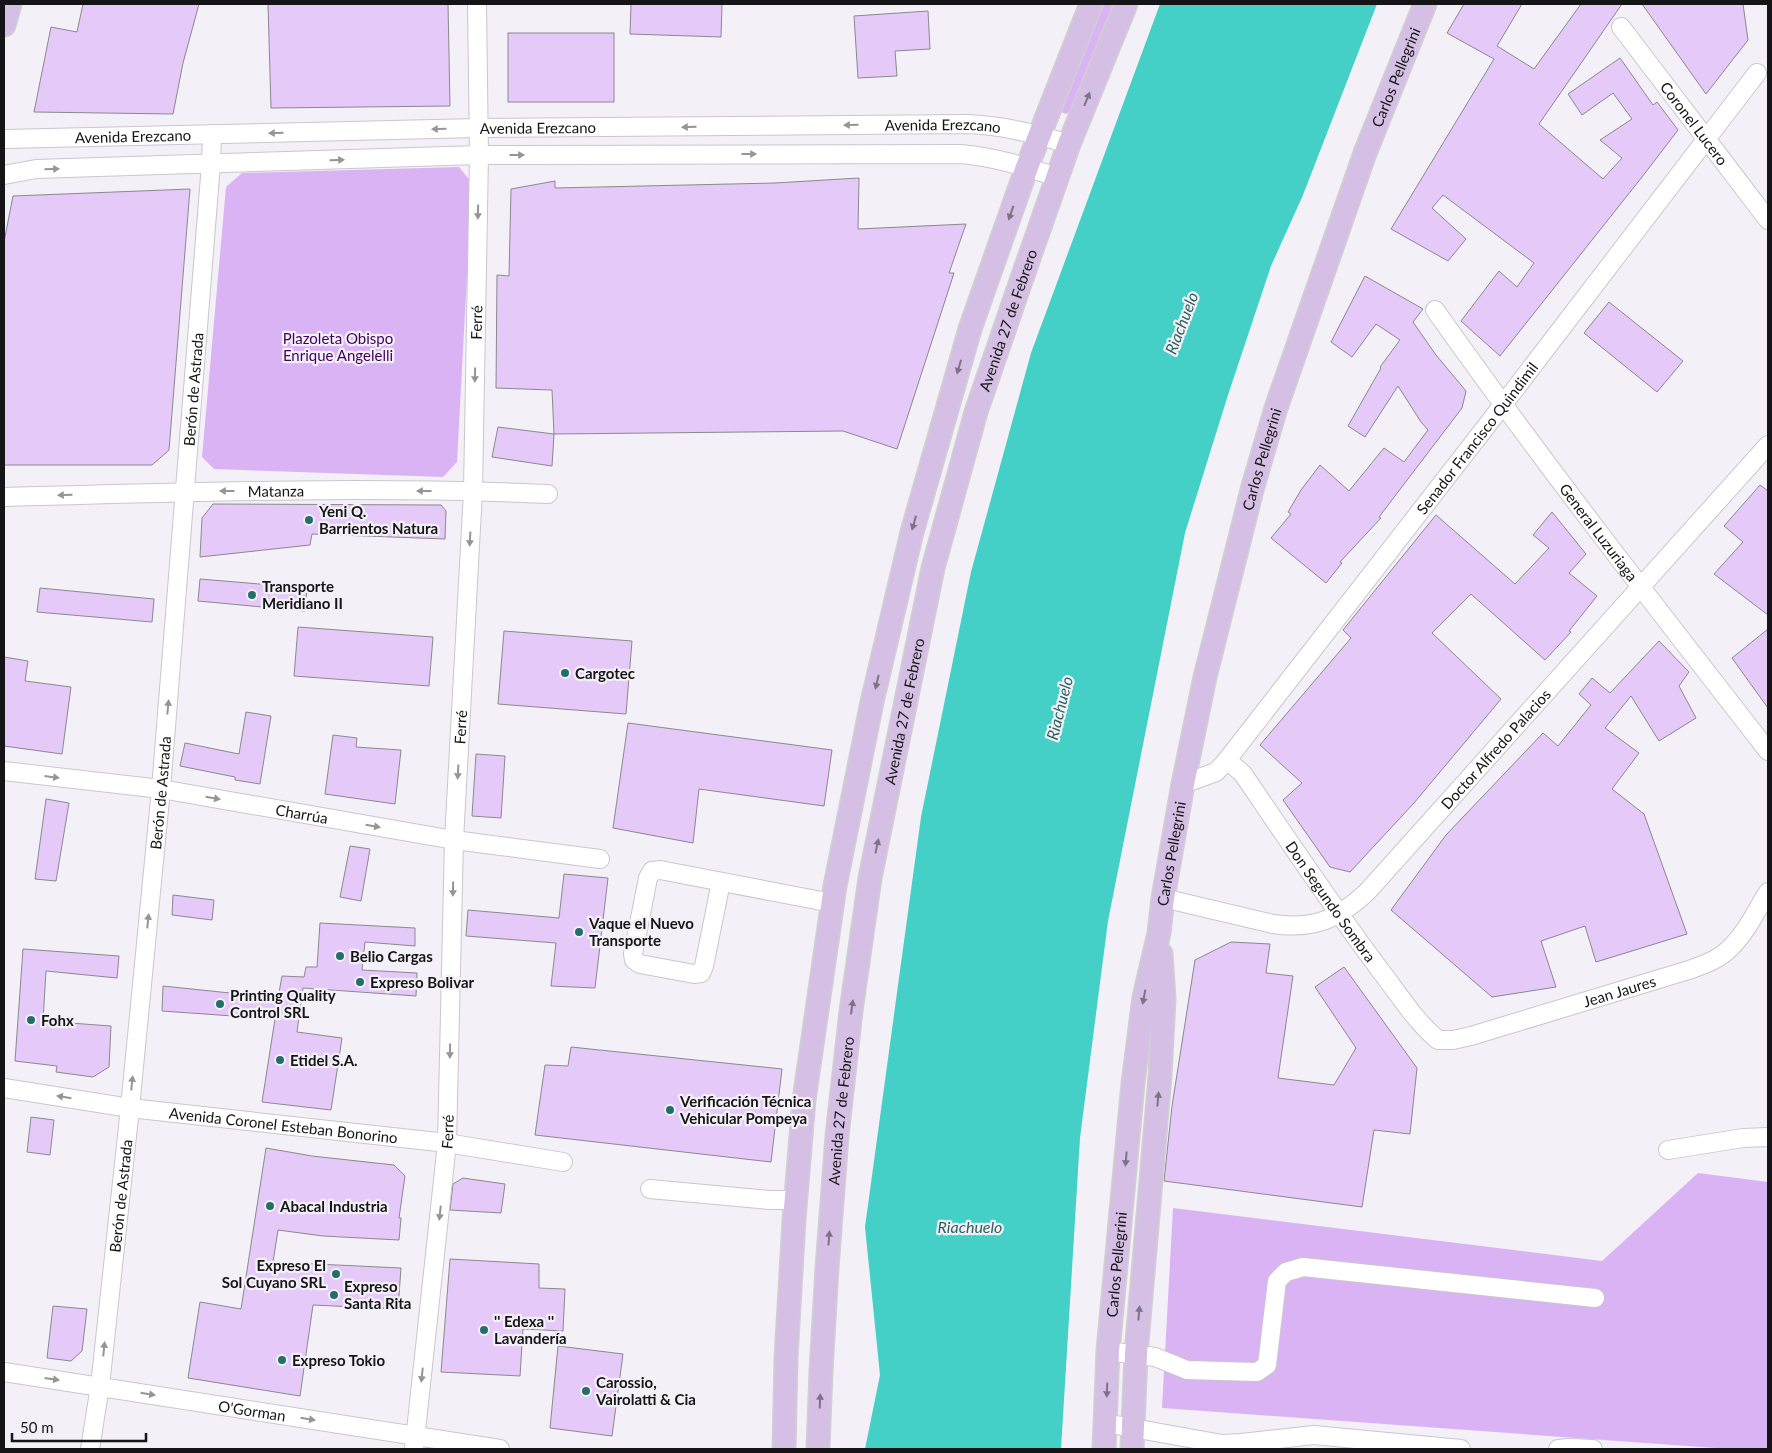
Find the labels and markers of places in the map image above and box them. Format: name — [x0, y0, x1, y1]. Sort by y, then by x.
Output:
place label: Yeni Q. Barrientos Natura — [318, 502, 438, 537]
marker: Yeni Q. Barrientos Natura — [303, 514, 315, 526]
place label: Transporte Meridiano II — [262, 577, 343, 612]
marker: Transporte Meridiano II — [246, 589, 258, 601]
place label: Cargotec — [575, 664, 635, 682]
marker: Cargotec — [559, 667, 571, 679]
place label: Vaque el Nuevo Transporte — [588, 914, 694, 949]
marker: Vaque el Nuevo Transporte — [573, 926, 585, 938]
place label: Belio Cargas — [350, 947, 433, 965]
marker: Belio Cargas — [334, 950, 346, 962]
place label: Expreso Bolivar — [370, 973, 474, 991]
marker: Expreso Bolivar — [354, 976, 366, 988]
place label: Printing Quality Control SRL — [230, 986, 336, 1021]
marker: Printing Quality Control SRL — [214, 998, 226, 1010]
place label: Fohx — [41, 1011, 74, 1029]
marker: Fohx — [25, 1014, 37, 1026]
place label: Etidel S.A. — [290, 1051, 358, 1069]
marker: Etidel S.A. — [274, 1054, 286, 1066]
place label: Verificación Técnica Vehicular Pompeya — [679, 1092, 811, 1127]
marker: Verificación Técnica Vehicular Pompeya — [664, 1104, 676, 1116]
place label: Abacal Industria — [279, 1197, 388, 1215]
marker: Abacal Industria — [264, 1200, 276, 1212]
place label: Expreso El Sol Cuyano SRL — [222, 1256, 326, 1291]
marker: Expreso El Sol Cuyano SRL — [330, 1268, 342, 1280]
place label: Expreso Santa Rita — [344, 1277, 411, 1312]
marker: Expreso Santa Rita — [328, 1289, 340, 1301]
place label: '' Edexa '' Lavandería — [494, 1312, 567, 1347]
marker: '' Edexa '' Lavandería — [478, 1324, 490, 1336]
place label: Expreso Tokio — [292, 1351, 385, 1369]
marker: Expreso Tokio — [276, 1354, 288, 1366]
place label: Carossio, Vairolatti & Cia — [595, 1373, 696, 1408]
marker: Carossio, Vairolatti & Cia — [580, 1385, 592, 1397]

